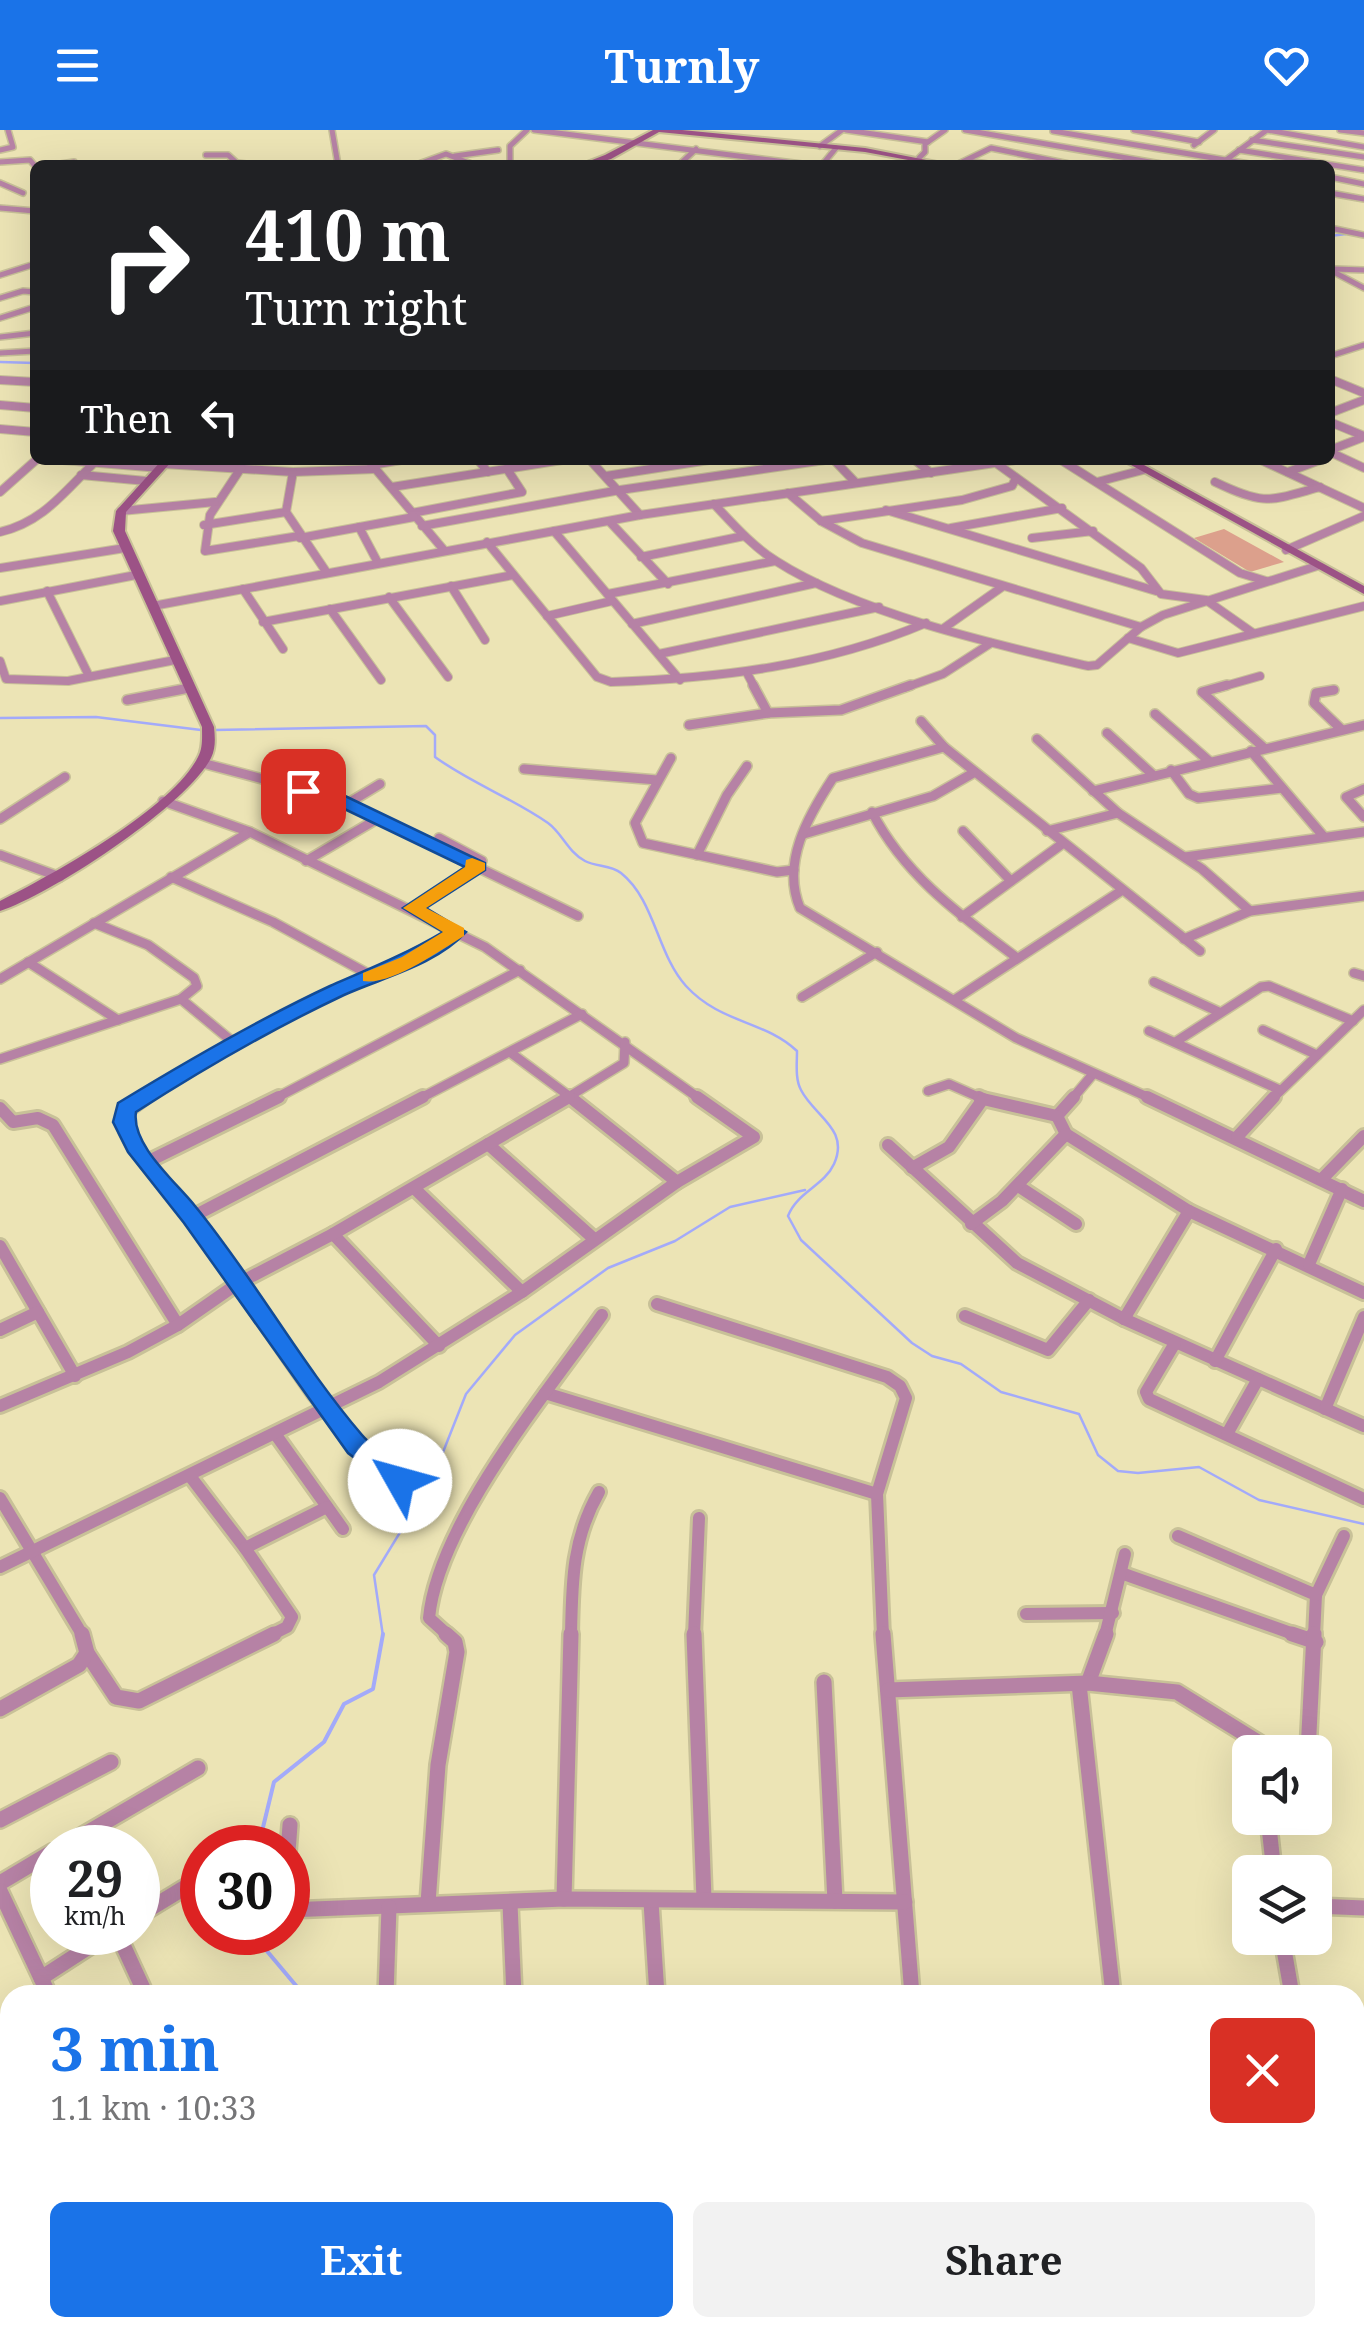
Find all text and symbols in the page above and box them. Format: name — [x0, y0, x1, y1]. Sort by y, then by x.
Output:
text: Turnly — [605, 35, 759, 96]
icon: menu — [50, 38, 105, 93]
icon: heart — [1259, 38, 1314, 93]
text: 410 m — [245, 186, 451, 282]
icon: right — [80, 200, 210, 330]
text: Turn right — [245, 277, 467, 338]
icon: left — [192, 390, 247, 445]
text: Then — [80, 392, 172, 444]
pin — [261, 749, 346, 834]
icon: arrive — [276, 764, 331, 819]
position arrow — [348, 1429, 452, 1533]
map controls — [1232, 1735, 1332, 1955]
button: sound — [1232, 1735, 1332, 1835]
speed limit sign: 30 — [180, 1825, 310, 1955]
text: 29 — [67, 1844, 123, 1912]
button: layers — [1232, 1855, 1332, 1955]
text: km/h — [64, 1898, 126, 1932]
text: 3 min — [50, 2007, 220, 2089]
button: close — [1210, 2018, 1315, 2123]
text: 1.1 km · 10:33 — [50, 2086, 256, 2129]
button: Exit — [50, 2202, 673, 2317]
button: Share — [693, 2202, 1315, 2317]

